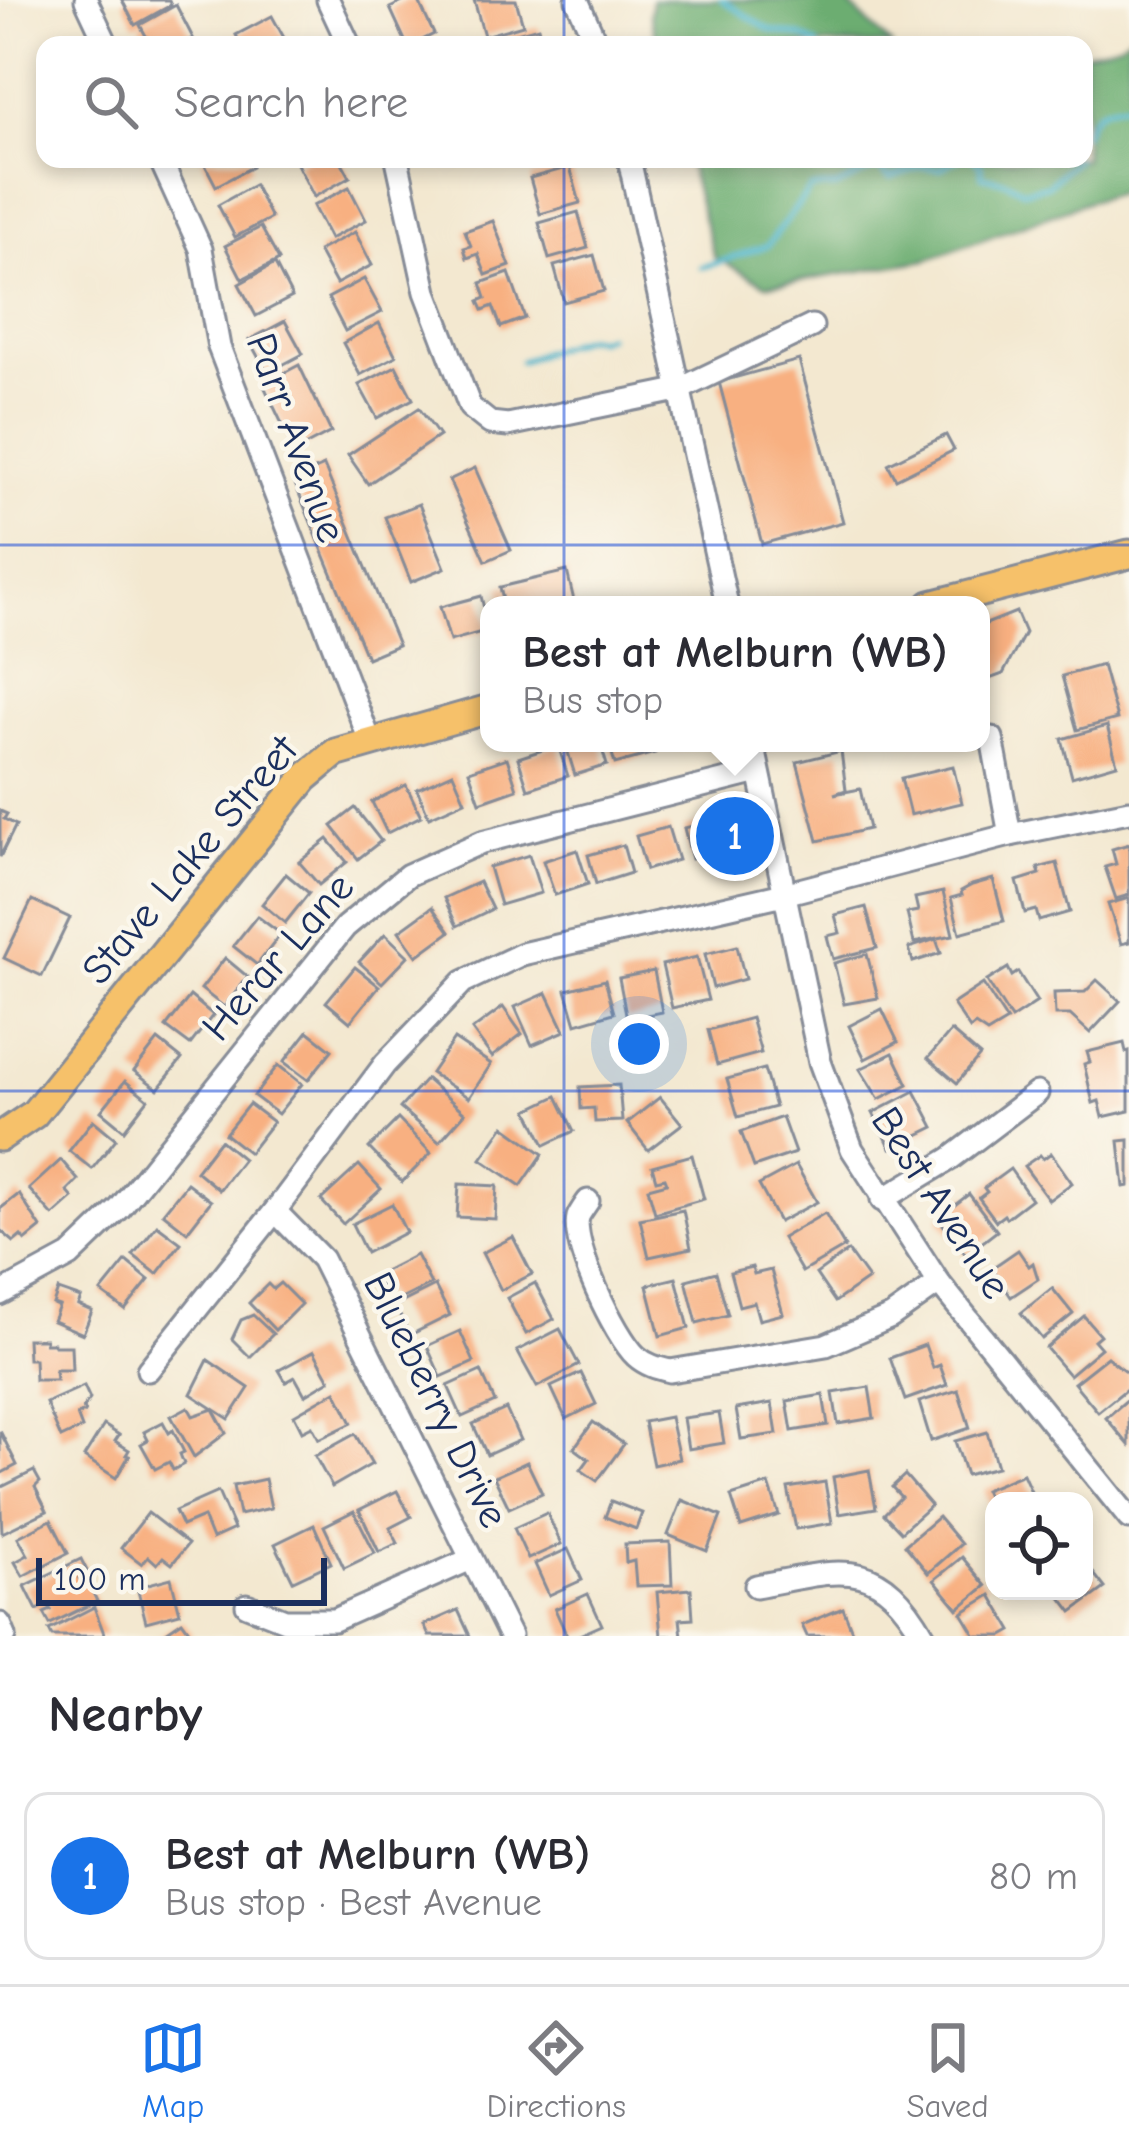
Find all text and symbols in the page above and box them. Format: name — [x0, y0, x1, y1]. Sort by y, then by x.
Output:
search box — [36, 36, 1093, 168]
icon: search — [78, 69, 144, 135]
text: Search here — [174, 76, 408, 128]
street label: Parr Avenue — [236, 327, 356, 549]
popup — [480, 596, 990, 752]
text: Best at Melburn (WB) — [522, 626, 948, 678]
text: Bus stop — [522, 678, 663, 723]
street label: Stave Lake Street — [72, 724, 309, 994]
pin: 1 — [696, 791, 774, 881]
street label: Herar Lane — [192, 863, 364, 1051]
your location — [609, 1014, 669, 1074]
street label: Best Avenue — [861, 1098, 1021, 1308]
street label: Blueberry Drive — [353, 1264, 519, 1536]
map controls — [985, 1492, 1093, 1600]
button: locate — [985, 1492, 1093, 1600]
scale bar — [36, 1552, 327, 1605]
text: 100 m — [54, 1560, 146, 1598]
text: Nearby — [48, 1685, 202, 1744]
text: Best at Melburn (WB) — [165, 1828, 590, 1880]
text: 1 — [82, 1854, 98, 1899]
text: 80 m — [989, 1854, 1078, 1899]
text: Bus stop · Best Avenue — [165, 1880, 542, 1925]
tab: Map — [140, 2015, 206, 2125]
tab: Directions — [487, 2015, 626, 2125]
tab: Saved — [906, 2015, 989, 2125]

